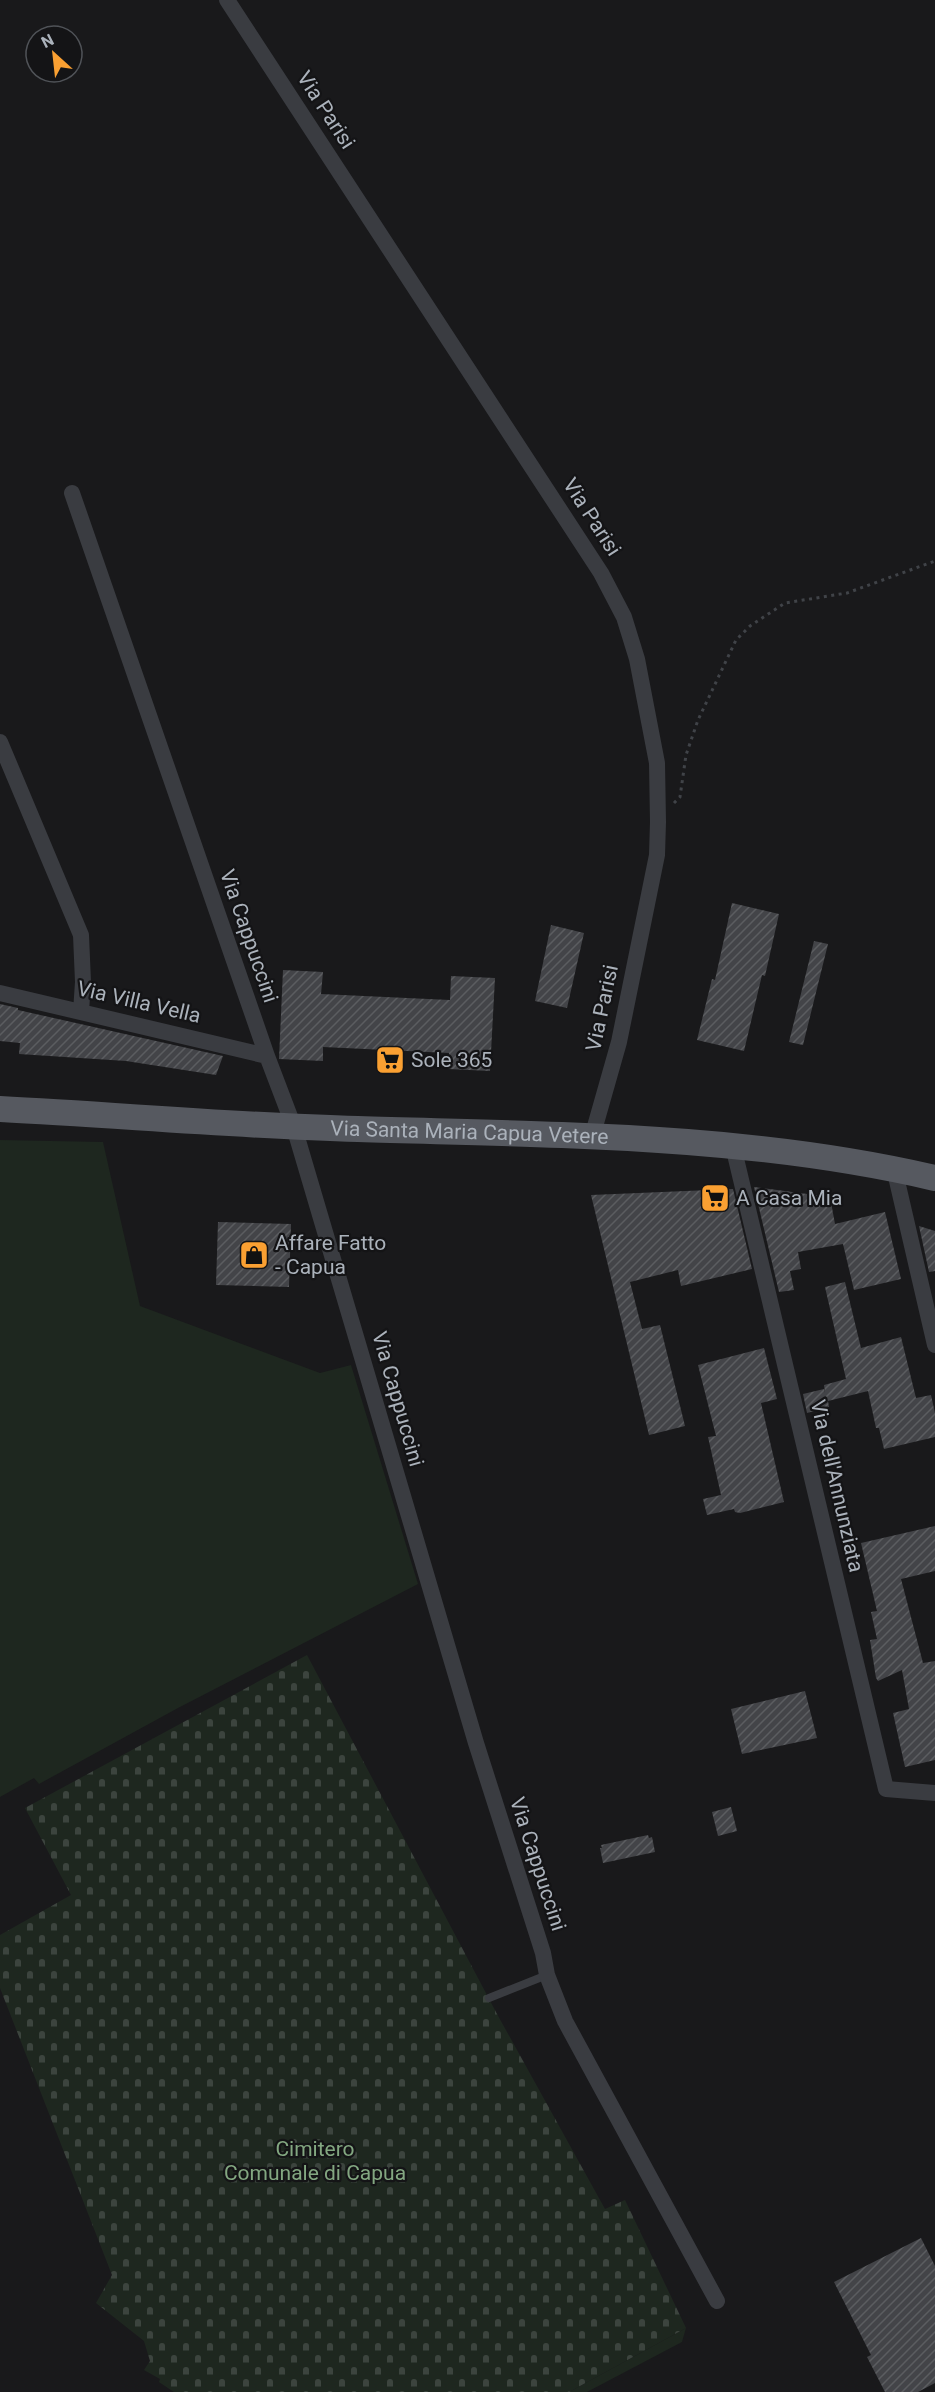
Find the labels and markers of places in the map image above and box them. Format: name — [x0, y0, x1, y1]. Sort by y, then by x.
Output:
supermarket icon: Sole 365 — [374, 1044, 406, 1076]
place label: Sole 365 — [411, 1048, 492, 1072]
supermarket icon: A Casa Mia — [699, 1182, 731, 1214]
place label: A Casa Mia — [736, 1186, 842, 1210]
place label: Affare Fatto - Capua — [275, 1231, 386, 1279]
shop icon: Affare Fatto - Capua — [238, 1239, 270, 1271]

